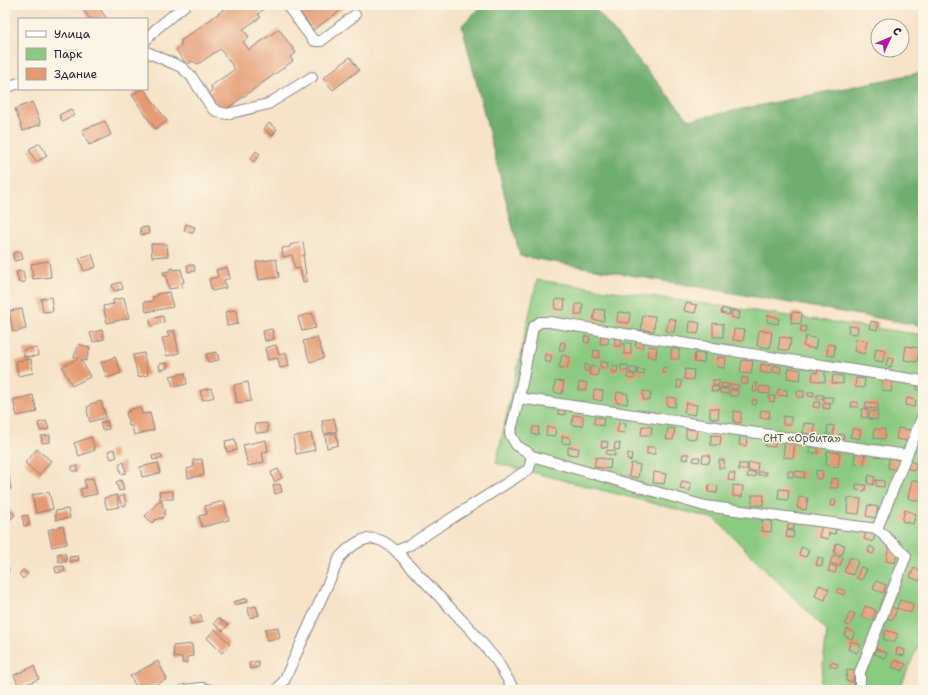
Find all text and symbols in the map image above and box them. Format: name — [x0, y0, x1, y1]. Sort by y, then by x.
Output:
legend — [18, 18, 148, 90]
north arrow — [870, 18, 910, 58]
text: С — [889, 24, 905, 39]
text: Улица — [54, 26, 91, 42]
text: Парк — [54, 46, 83, 62]
text: Здание — [54, 66, 98, 82]
park label: СНТ «Орбита» — [763, 431, 841, 446]

